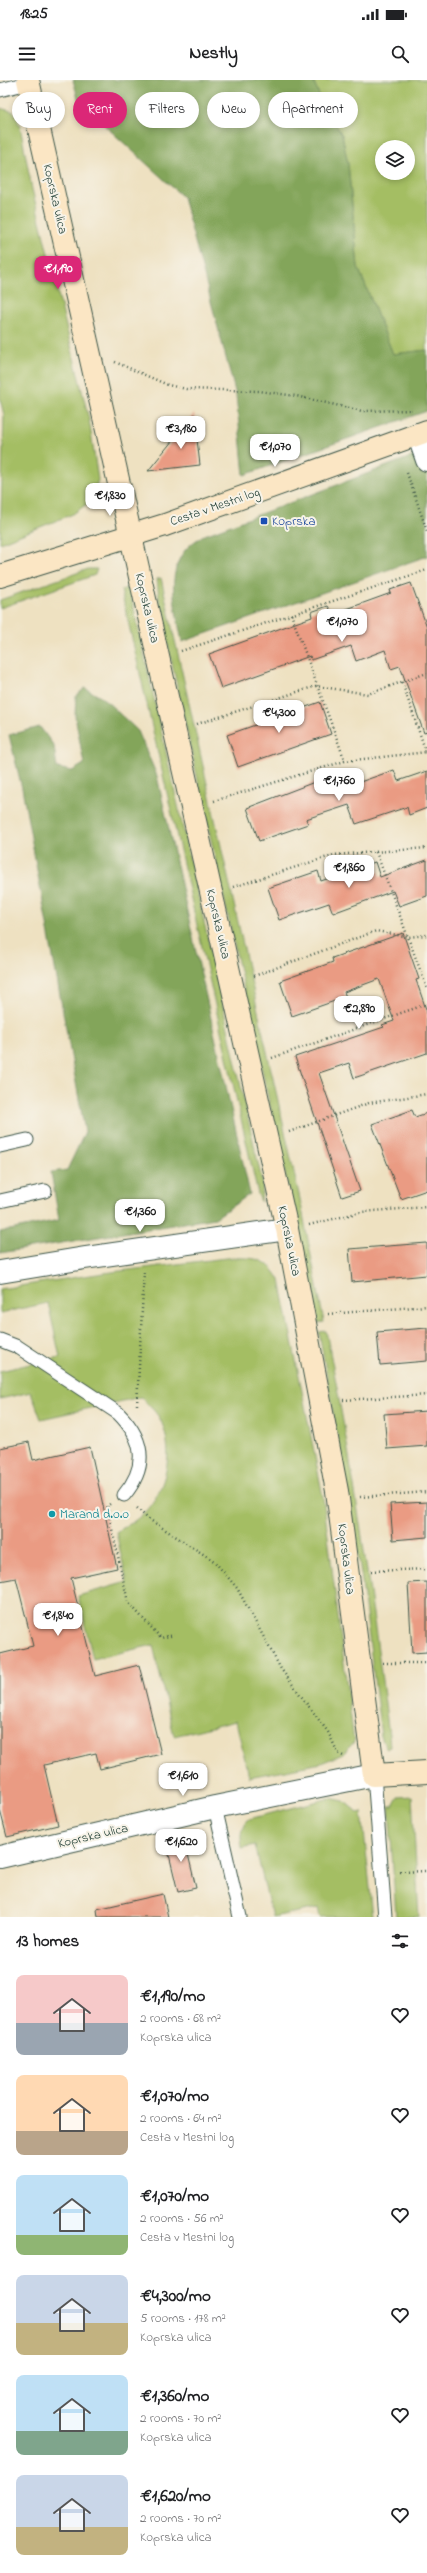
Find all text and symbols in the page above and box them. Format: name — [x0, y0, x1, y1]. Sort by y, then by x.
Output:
text: 18:25 — [20, 3, 48, 25]
text: Nestly — [189, 41, 238, 67]
icon: menu — [16, 43, 38, 65]
icon: search — [389, 43, 411, 65]
chip: Buy — [12, 92, 65, 128]
chip: Rent — [73, 92, 127, 128]
chip: Filters — [135, 92, 199, 128]
chip: New — [207, 92, 260, 128]
chip: Apartment — [268, 92, 358, 128]
map controls — [375, 140, 415, 180]
button: layers — [375, 140, 415, 180]
street label: Koprska ulica — [38, 162, 72, 236]
pin: €1,190 — [25, 256, 91, 290]
text: €1,190 — [43, 259, 73, 278]
pin: €3,180 — [148, 416, 214, 450]
text: €3,180 — [165, 419, 197, 438]
pin: €1,070 — [242, 434, 308, 468]
text: €1,070 — [259, 437, 291, 456]
pin: €1,830 — [77, 483, 143, 517]
street label: Cesta v Mestni log — [167, 483, 263, 532]
text: €1,830 — [94, 486, 126, 505]
place label: Koprska — [272, 512, 316, 531]
marker: Koprska — [259, 516, 269, 526]
street label: Koprska ulica — [130, 571, 164, 645]
pin: €1,070 — [309, 609, 375, 643]
text: €1,070 — [326, 612, 358, 631]
pin: €4,300 — [246, 700, 312, 734]
text: €4,300 — [262, 703, 296, 722]
pin: €1,760 — [306, 768, 372, 802]
text: €1,760 — [323, 771, 355, 790]
pin: €1,860 — [316, 855, 382, 889]
text: €1,860 — [333, 858, 365, 877]
street label: Koprska ulica — [201, 887, 235, 961]
pin: €2,890 — [326, 996, 392, 1030]
text: €2,890 — [343, 999, 375, 1018]
pin: €1,360 — [107, 1199, 173, 1233]
text: €1,360 — [124, 1202, 156, 1221]
street label: Koprska ulica — [272, 1204, 306, 1278]
place label: Marand d.o.o — [60, 1505, 129, 1524]
marker: Marand d.o.o — [47, 1509, 57, 1519]
street label: Koprska ulica — [332, 1522, 360, 1596]
pin: €1,840 — [25, 1603, 91, 1637]
text: €1,840 — [42, 1606, 74, 1625]
pin: €1,610 — [150, 1763, 216, 1797]
text: €1,610 — [168, 1766, 198, 1785]
street label: Koprska ulica — [56, 1819, 130, 1853]
pin: €1,620 — [148, 1829, 214, 1863]
text: €1,620 — [164, 1832, 198, 1851]
text: 13 homes — [16, 1929, 79, 1954]
icon: filters — [389, 1930, 411, 1952]
text: €1,190/mo — [140, 1984, 205, 2009]
icon: home — [48, 1991, 96, 2039]
icon: heart — [389, 2004, 411, 2026]
text: 2 rooms · 68 m² — [140, 2009, 221, 2028]
text: Koprska ulica — [140, 2028, 211, 2047]
text: €1,070/mo — [140, 2084, 209, 2109]
icon: home — [48, 2091, 96, 2139]
icon: heart — [389, 2104, 411, 2126]
text: 2 rooms · 64 m² — [140, 2109, 222, 2128]
text: Cesta v Mestni log — [140, 2128, 234, 2147]
text: €1,070/mo — [140, 2184, 209, 2209]
icon: home — [48, 2191, 96, 2239]
icon: heart — [389, 2204, 411, 2226]
text: 2 rooms · 56 m² — [140, 2209, 224, 2228]
text: Cesta v Mestni log — [140, 2228, 234, 2247]
text: €4,300/mo — [140, 2284, 211, 2309]
icon: home — [48, 2291, 96, 2339]
icon: heart — [389, 2304, 411, 2326]
text: 5 rooms · 178 m² — [140, 2309, 226, 2328]
text: Koprska ulica — [140, 2328, 211, 2347]
text: €1,360/mo — [140, 2384, 209, 2409]
icon: home — [48, 2391, 96, 2439]
icon: heart — [389, 2404, 411, 2426]
text: 2 rooms · 70 m² — [140, 2409, 221, 2428]
text: Koprska ulica — [140, 2428, 211, 2447]
text: €1,620/mo — [140, 2484, 211, 2509]
icon: home — [48, 2491, 96, 2539]
icon: heart — [389, 2504, 411, 2526]
text: 2 rooms · 70 m² — [140, 2509, 221, 2528]
text: Koprska ulica — [140, 2528, 211, 2547]

